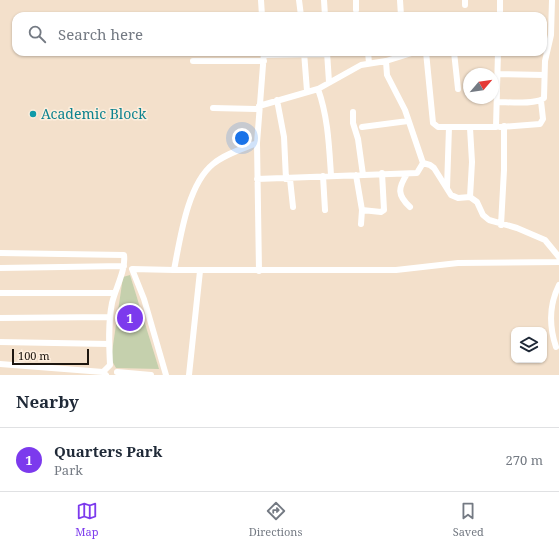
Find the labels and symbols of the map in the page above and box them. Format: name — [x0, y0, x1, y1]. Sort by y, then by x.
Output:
north arrow — [463, 68, 499, 104]
place label: Academic Block — [41, 104, 147, 123]
marker: Academic Block — [28, 109, 38, 119]
your location — [232, 128, 252, 148]
pin: 1 — [117, 303, 143, 333]
scale bar — [12, 347, 89, 366]

